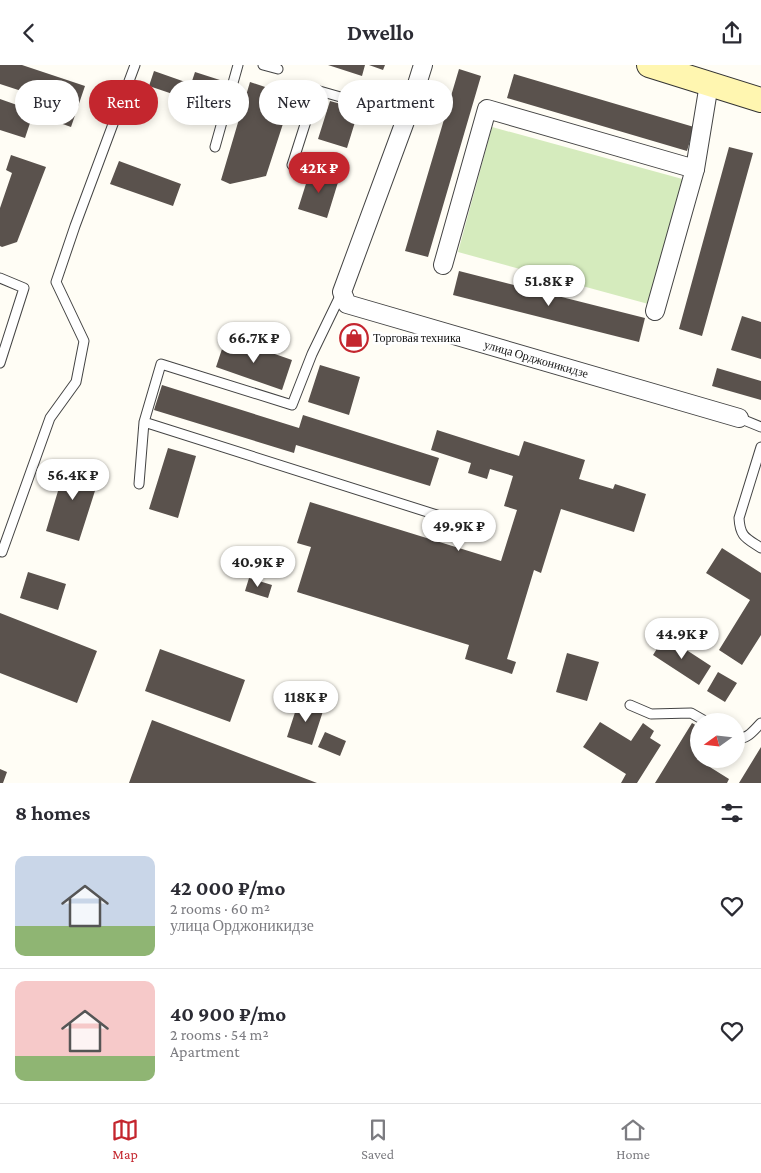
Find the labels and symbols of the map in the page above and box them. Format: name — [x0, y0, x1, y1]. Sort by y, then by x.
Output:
pin: 42K ₽ — [284, 151, 354, 194]
pin: 51.8K ₽ — [503, 265, 595, 307]
pin: 66.7K ₽ — [208, 321, 300, 364]
shop icon: Торговая техника — [339, 323, 369, 353]
place label: Торговая техника — [373, 331, 462, 345]
street label: улица Орджоникидзе — [482, 337, 590, 381]
pin: 56.4K ₽ — [27, 459, 119, 501]
pin: 49.9K ₽ — [413, 509, 505, 552]
pin: 40.9K ₽ — [212, 545, 304, 588]
pin: 44.9K ₽ — [636, 617, 728, 660]
pin: 118K ₽ — [265, 681, 347, 723]
north arrow — [690, 713, 745, 767]

